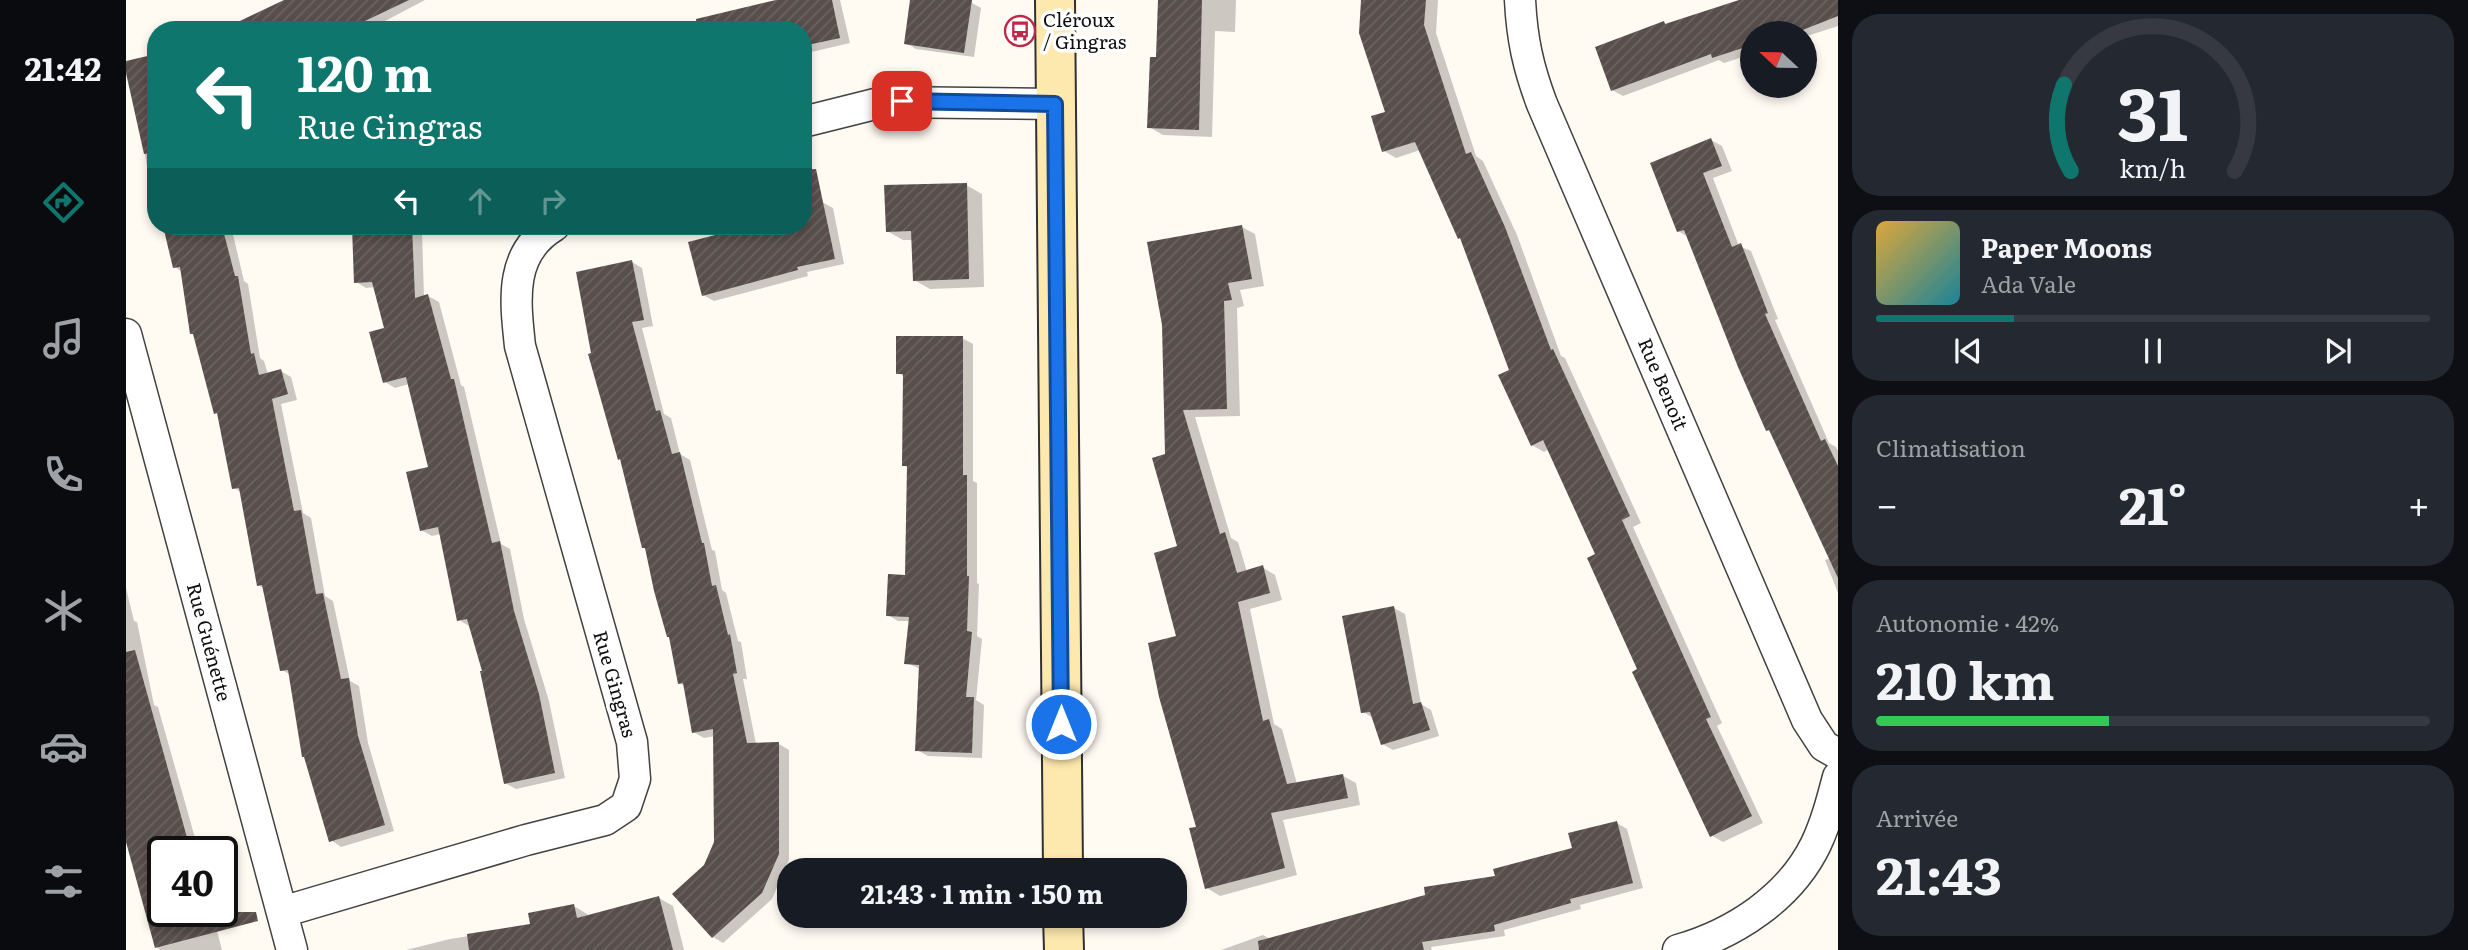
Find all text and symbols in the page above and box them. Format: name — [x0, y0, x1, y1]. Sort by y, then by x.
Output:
place label: Cléroux / Gingras — [1043, 5, 1127, 55]
bus stop icon: Cléroux / Gingras — [1003, 14, 1037, 48]
north arrow — [1740, 21, 1816, 98]
map controls — [1740, 21, 1817, 98]
text: 120 m — [297, 34, 432, 107]
text: 21:42 — [25, 43, 101, 91]
icon: left — [182, 49, 273, 140]
text: 31 — [2118, 55, 2188, 163]
pin — [872, 71, 932, 131]
icon: arrive — [883, 82, 921, 120]
text: Rue Gingras — [297, 101, 482, 149]
text: km/h — [2120, 149, 2186, 186]
icon: directions — [39, 178, 88, 227]
icon: left — [388, 182, 426, 220]
icon: ahead — [461, 182, 499, 220]
icon: right — [534, 182, 572, 220]
text: Paper Moons — [1981, 227, 2152, 266]
text: Ada Vale — [1981, 266, 2076, 300]
icon: music — [39, 314, 88, 363]
icon: previous — [1949, 332, 1987, 370]
icon: pause — [2134, 332, 2172, 370]
icon: next — [2319, 332, 2357, 370]
street label: Rue Benoit — [1632, 333, 1696, 434]
text: Climatisation — [1876, 430, 2026, 464]
icon: phone — [39, 450, 88, 499]
text: 21° — [2119, 464, 2187, 541]
text: − — [1876, 474, 1898, 531]
text: + — [2408, 474, 2430, 531]
street label: Rue Guénette — [181, 579, 239, 704]
icon: climate — [39, 586, 88, 635]
text: Autonomie · 42% — [1876, 605, 2059, 639]
street label: Rue Gingras — [587, 627, 645, 741]
text: 210 km — [1876, 639, 2055, 716]
position arrow — [1024, 687, 1098, 761]
icon: car — [39, 722, 88, 771]
text: Arrivée — [1876, 800, 1958, 834]
text: 21:43 — [1876, 834, 2002, 911]
speed limit sign: 40 — [147, 836, 238, 927]
icon: filters — [39, 857, 88, 906]
text: 21:43 · 1 min · 150 m — [861, 873, 1103, 912]

